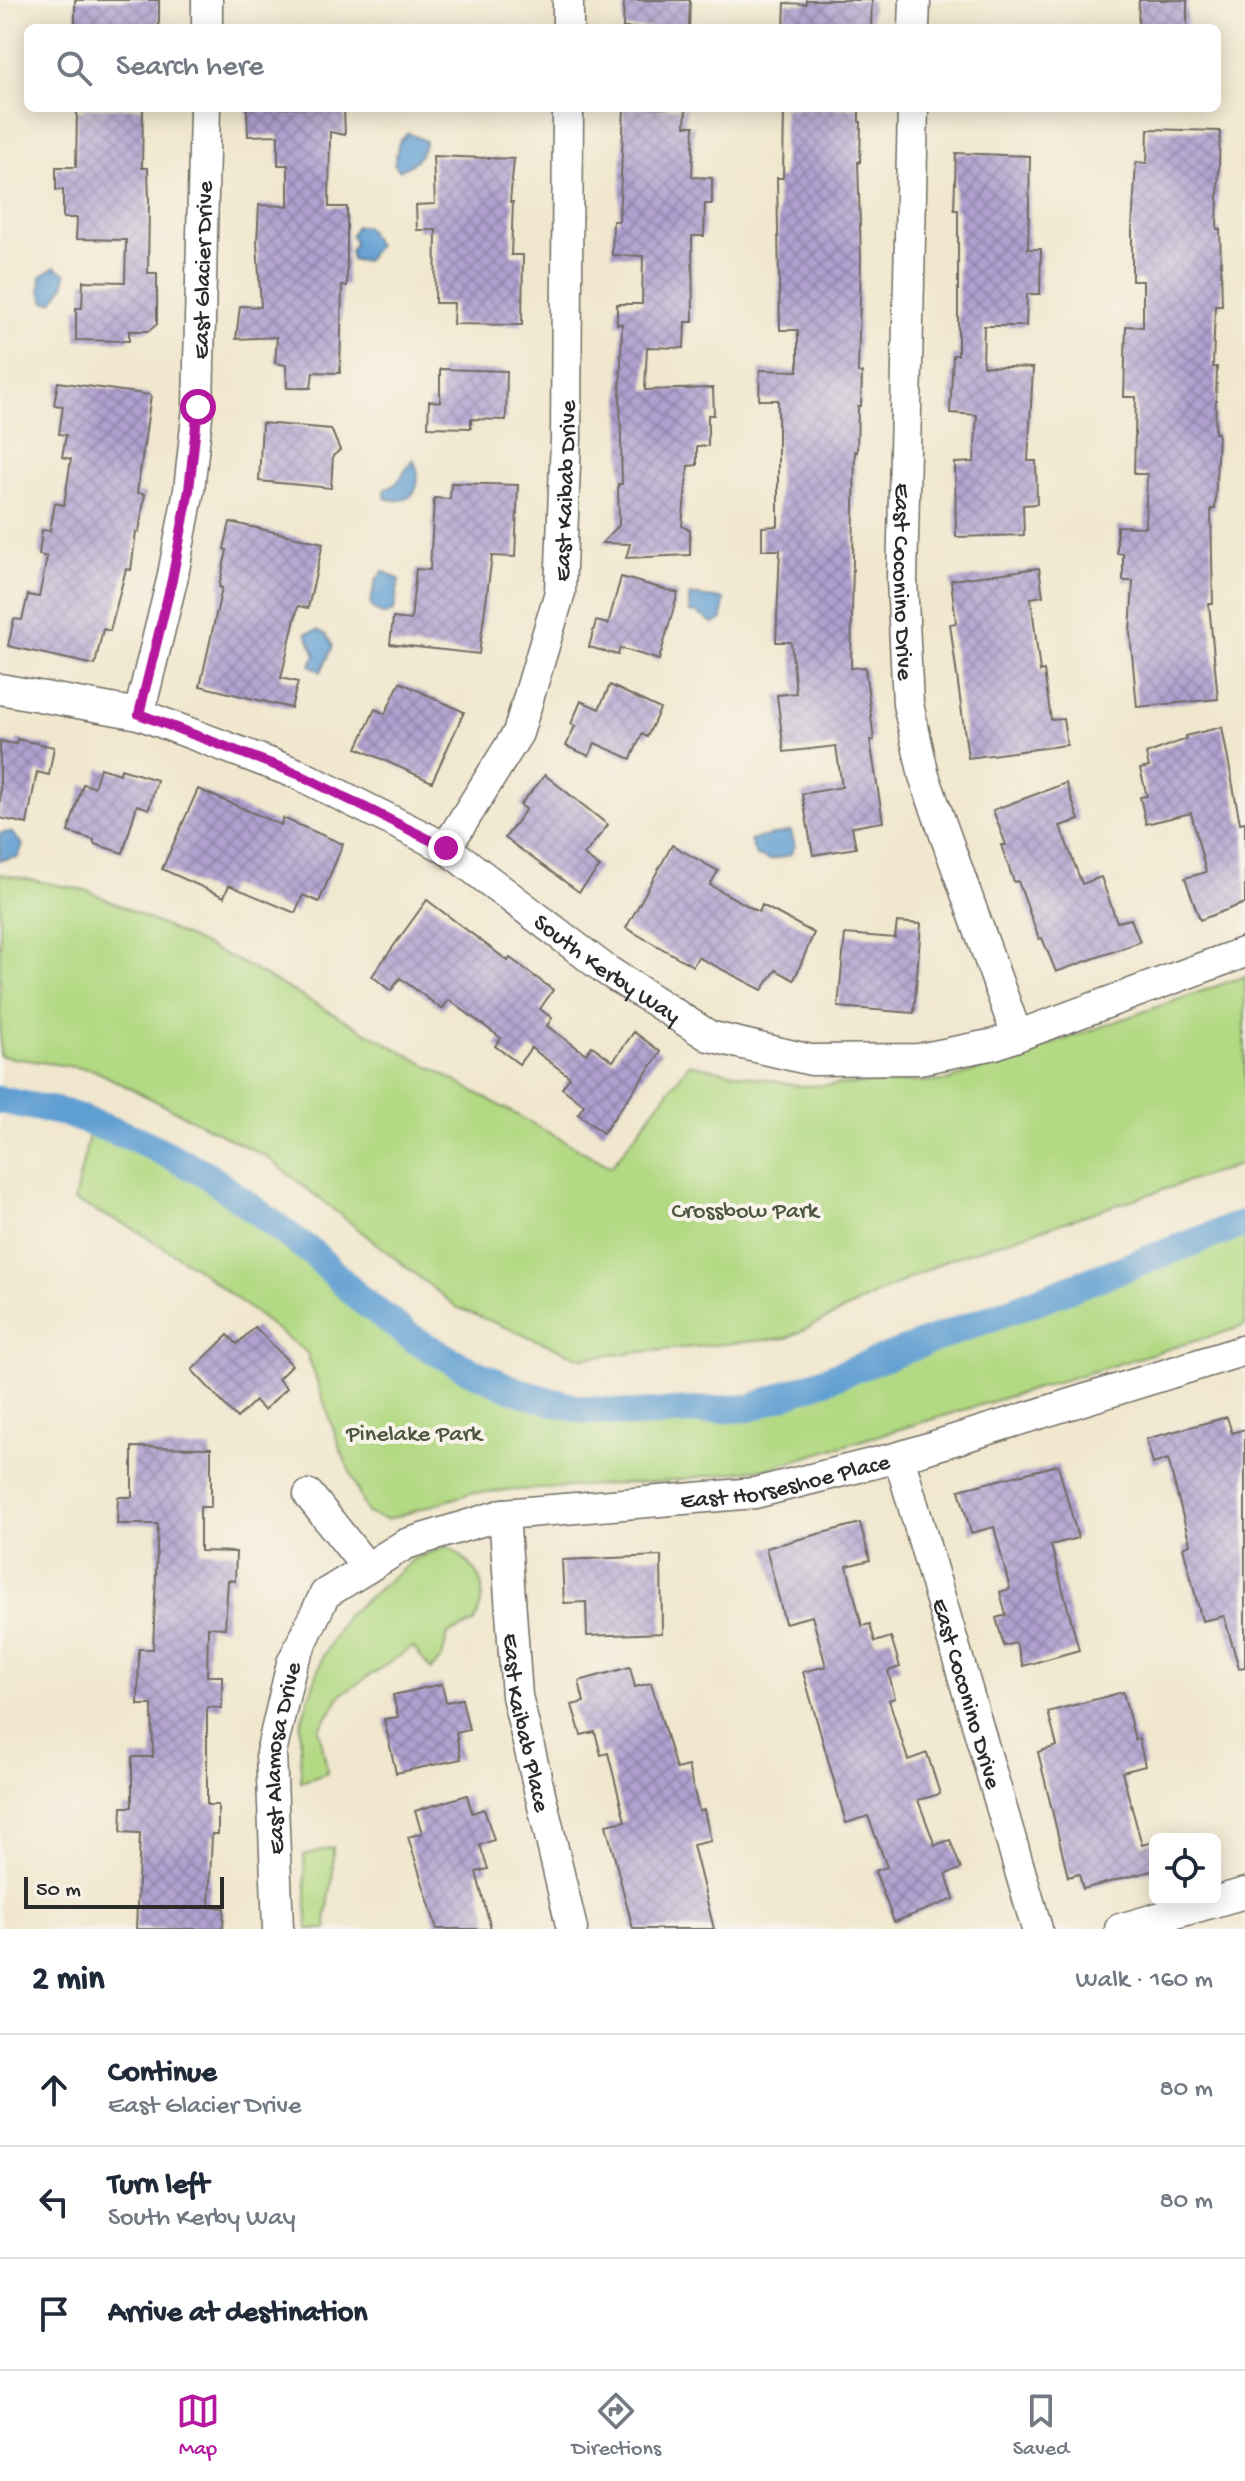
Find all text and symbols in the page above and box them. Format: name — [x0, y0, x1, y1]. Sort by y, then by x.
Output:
search box — [24, 24, 1221, 112]
icon: search — [52, 46, 96, 90]
text: Search here — [116, 51, 264, 86]
street label: East Glacier Drive — [188, 180, 221, 360]
route start — [180, 389, 216, 425]
street label: East Kaibab Drive — [549, 400, 584, 582]
street label: East Coconino Drive — [884, 483, 918, 682]
route end — [428, 830, 464, 866]
street label: South Kerby Way — [526, 909, 685, 1032]
park label: Crossbow Park — [672, 1198, 821, 1227]
park label: Pinelake Park — [345, 1421, 484, 1450]
street label: East Horseshoe Place — [679, 1449, 894, 1517]
street label: East Coconino Drive — [923, 1595, 1006, 1793]
street label: East Kaibab Place — [495, 1632, 555, 1816]
street label: East Alamosa Drive — [260, 1659, 310, 1855]
map controls — [1149, 1833, 1221, 1905]
button: locate — [1149, 1833, 1221, 1905]
scale bar — [24, 1873, 224, 1909]
text: 50 m — [36, 1878, 81, 1904]
text: 2 min — [32, 1961, 104, 2001]
text: Walk · 160 m — [1076, 1966, 1213, 1997]
text: Continue — [108, 2057, 217, 2092]
icon: ahead — [32, 2068, 76, 2112]
text: 80 m — [1159, 2075, 1213, 2106]
text: East Glacier Drive — [108, 2092, 301, 2123]
text: Turn left — [108, 2169, 209, 2204]
icon: left — [32, 2180, 76, 2224]
text: 80 m — [1159, 2187, 1213, 2218]
text: South Kerby Way — [108, 2204, 295, 2235]
icon: arrive — [32, 2292, 76, 2336]
text: Arrive at destination — [108, 2297, 368, 2332]
tab: Map — [176, 2389, 220, 2463]
tab: Directions — [572, 2389, 661, 2463]
tab: Saved — [1013, 2389, 1069, 2463]

